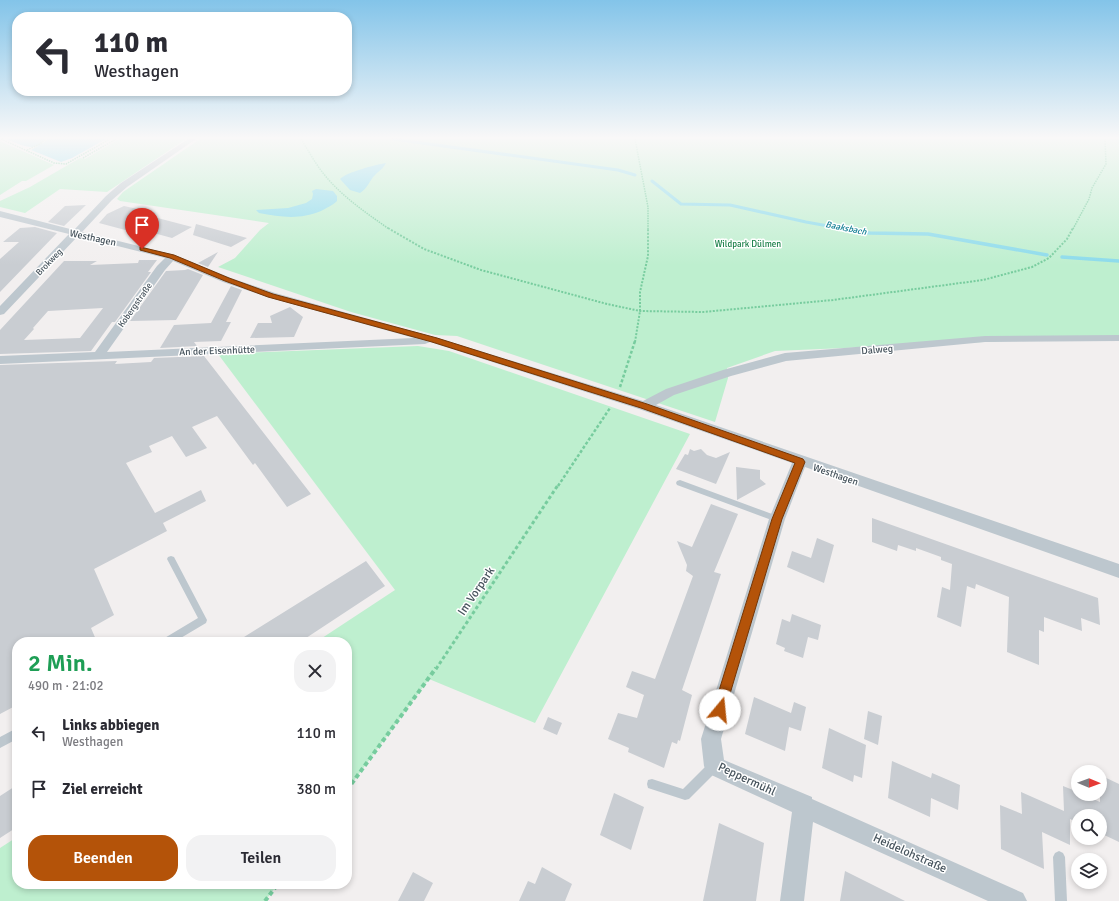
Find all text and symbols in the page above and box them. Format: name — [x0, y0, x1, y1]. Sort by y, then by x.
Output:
text: 110 m — [94, 26, 168, 60]
icon: left — [28, 28, 80, 80]
text: Westhagen — [94, 60, 179, 82]
pin — [125, 208, 159, 249]
icon: arrive — [131, 214, 153, 236]
water label: Baaksbach — [825, 219, 868, 238]
street label: Westhagen — [68, 227, 117, 249]
park label: Wildpark Dülmen — [715, 239, 781, 250]
street label: Brokweg — [34, 246, 65, 278]
street label: Kobergstraße — [116, 280, 155, 330]
street label: Dalweg — [861, 343, 893, 357]
street label: An der Eisenhütte — [179, 344, 255, 358]
street label: Westhagen — [811, 462, 860, 488]
street label: Im Vorpark — [455, 564, 498, 618]
text: 2 Min. — [28, 648, 93, 678]
button: close — [294, 650, 336, 692]
text: 490 m · 21:02 — [28, 678, 104, 694]
position arrow — [699, 689, 741, 731]
text: Links abbiegen — [62, 716, 159, 734]
icon: left — [28, 722, 50, 744]
text: 110 m — [296, 724, 336, 742]
text: Westhagen — [62, 734, 123, 750]
street label: Peppermühl — [716, 760, 778, 800]
north arrow — [1071, 765, 1107, 801]
map controls — [1071, 765, 1107, 889]
icon: arrive — [28, 778, 50, 800]
text: Ziel erreicht — [62, 780, 143, 798]
text: 380 m — [296, 780, 336, 798]
button: search — [1071, 809, 1107, 845]
street label: Heidelohstraße — [871, 830, 949, 876]
button: Beenden — [28, 835, 178, 881]
button: Teilen — [186, 835, 336, 881]
button: layers — [1071, 853, 1107, 889]

